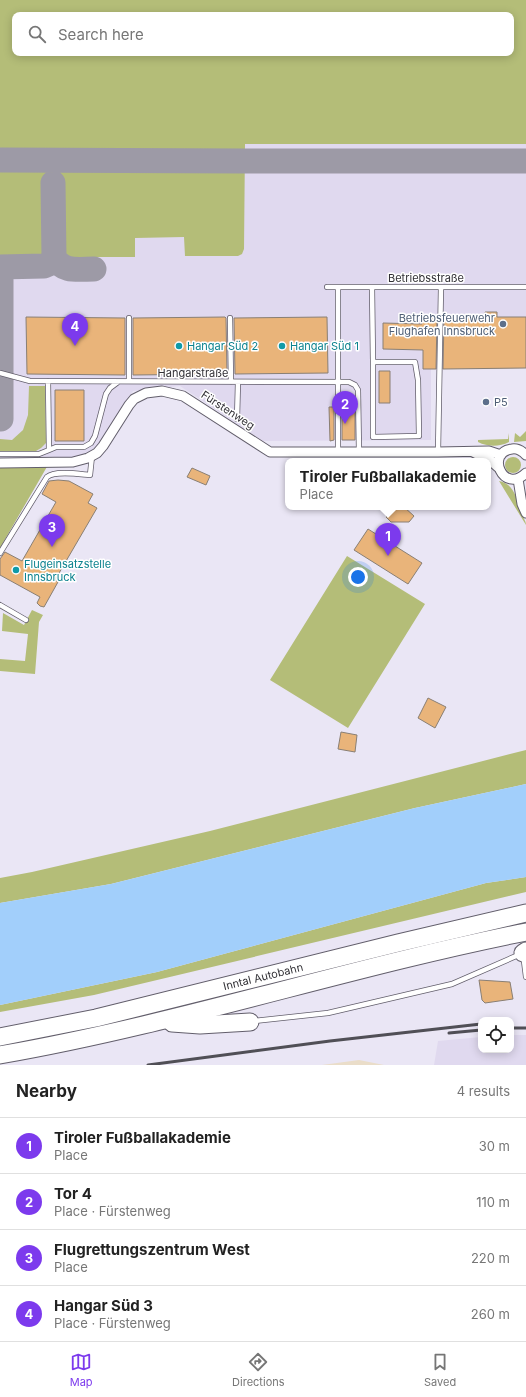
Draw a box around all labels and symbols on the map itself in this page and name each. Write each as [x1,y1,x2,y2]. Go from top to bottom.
street label: Betriebsstraße [388,271,464,285]
place label: Betriebsfeuerwehr Flughafen Innsbruck [389,311,495,338]
pin: 4 [62,313,88,346]
marker: Betriebsfeuerwehr Flughafen Innsbruck [498,319,508,329]
place label: Hangar Süd 2 [187,339,258,353]
place label: Hangar Süd 1 [290,339,359,353]
marker: Hangar Süd 2 [174,341,184,351]
marker: Hangar Süd 1 [277,341,287,351]
street label: Hangarstraße [158,366,228,380]
street label: Fürstenweg [199,388,257,432]
pin: 2 [332,391,358,424]
place label: P5 [494,395,508,409]
marker: P5 [481,397,491,407]
pin: 3 [39,514,65,547]
pin: 1 [375,523,401,556]
place label: Flugeinsatzstelle Innsbruck [24,557,111,584]
marker: Flugeinsatzstelle Innsbruck [11,565,21,575]
your location [348,567,368,587]
street label: Inntal Autobahn [222,960,304,993]

